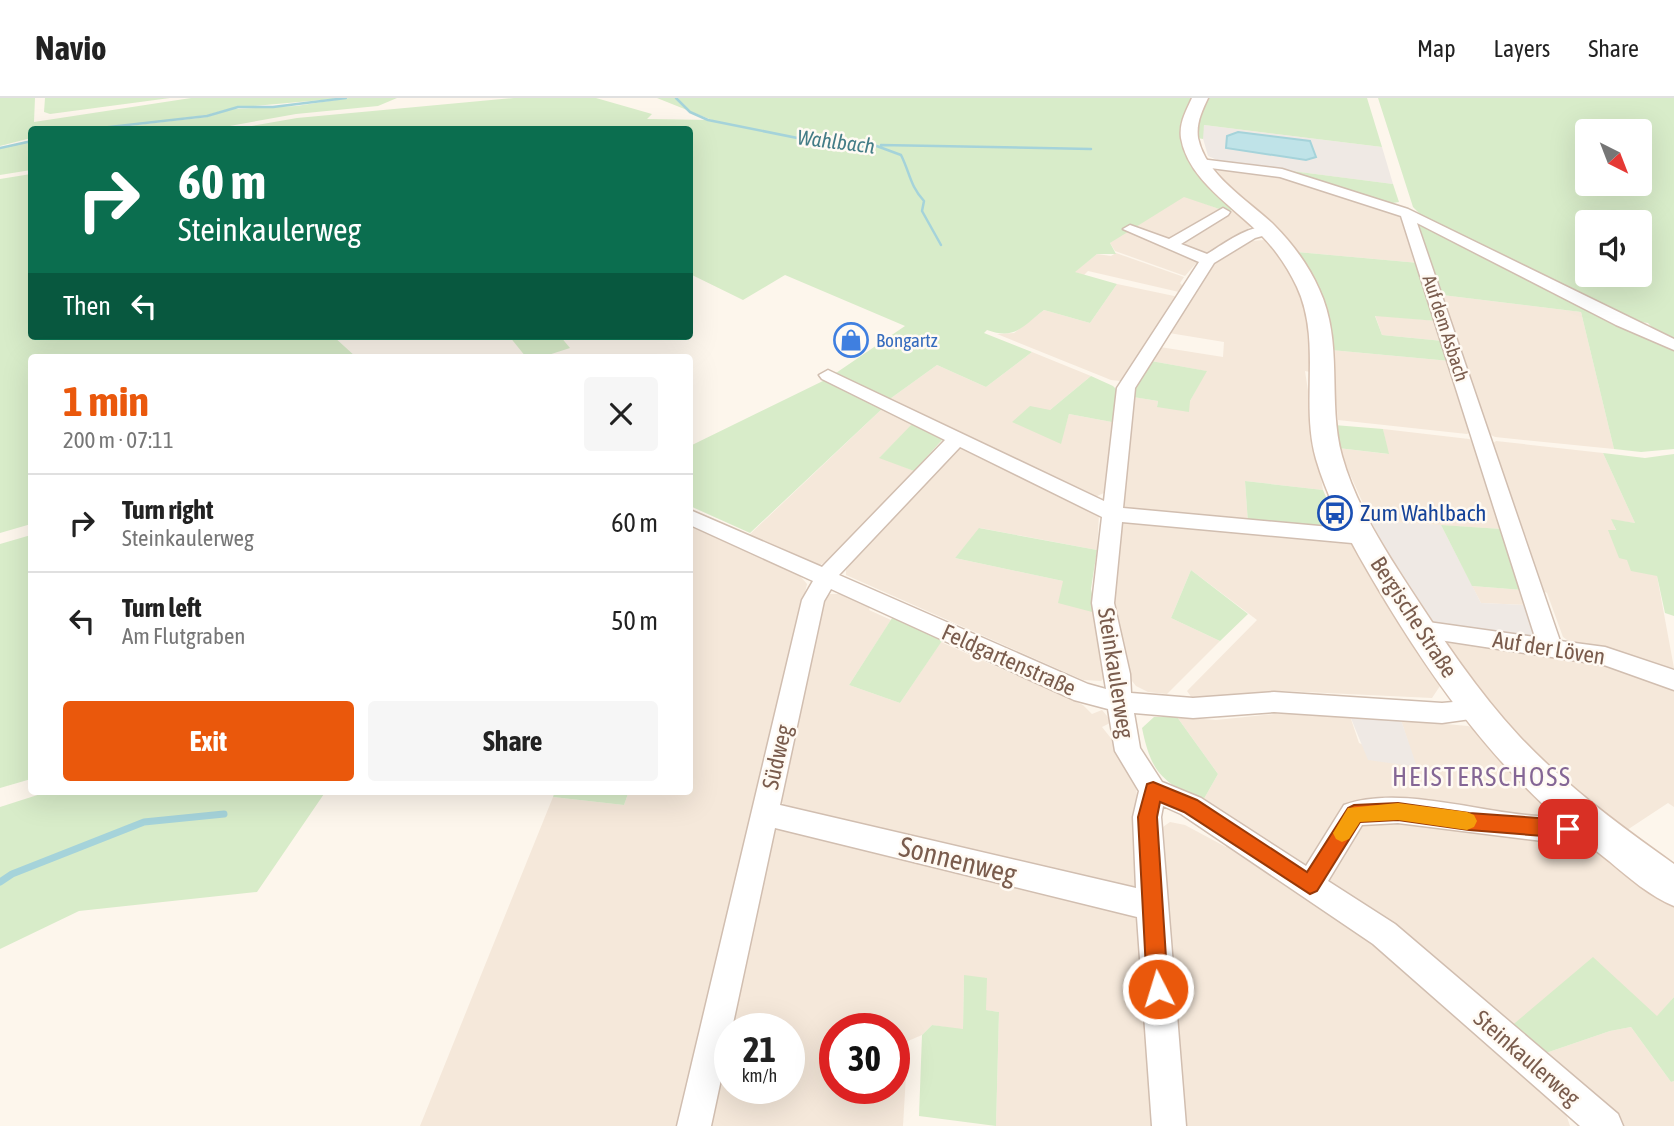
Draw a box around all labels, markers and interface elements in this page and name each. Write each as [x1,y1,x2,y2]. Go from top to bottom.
text: Navio [35,29,107,67]
text: Map [1417,35,1456,62]
text: Layers [1494,35,1550,62]
text: Share [1588,35,1639,62]
north arrow [1575,119,1652,196]
map controls [1575,119,1652,287]
water label: Wahlbach [796,124,876,158]
text: 60 m [178,153,266,209]
icon: right [63,154,154,245]
button: sound [1575,210,1652,287]
text: Steinkaulerweg [178,211,361,248]
street label: Auf dem Asbach [1418,272,1474,384]
icon: left [125,287,163,325]
text: Then [63,291,111,321]
shop icon: Bongartz [832,321,870,359]
place label: Bongartz [876,329,938,351]
text: 1 min [63,377,149,425]
button: close [584,377,658,451]
text: 200 m · 07:11 [63,427,174,453]
bus stop icon: Zum Wahlbach [1316,494,1354,532]
text: Turn right [122,495,213,525]
place label: Zum Wahlbach [1360,500,1486,526]
icon: right [63,504,101,542]
text: 60 m [611,508,658,538]
text: Steinkaulerweg [122,525,254,551]
street label: Bergische Straße [1365,552,1463,682]
text: Turn left [122,593,202,623]
icon: left [63,602,101,640]
text: 50 m [611,606,658,636]
street label: Steinkaulerweg [1093,606,1139,740]
street label: Feldgartenstraße [938,619,1080,701]
text: Am Flutgraben [122,623,246,649]
street label: Auf der Löven [1491,626,1607,670]
button: Exit [63,701,354,781]
button: Share [368,701,658,781]
street label: Südweg [757,722,797,792]
district label: HEISTERSCHOSS [1392,762,1572,792]
pin [1538,799,1598,859]
icon: arrive [1549,810,1587,848]
street label: Sonnenweg [896,830,1020,890]
position arrow [1121,952,1195,1026]
street label: Steinkaulerweg [1469,1005,1585,1111]
speed limit sign: 30 [819,1013,910,1104]
text: 21 [743,1029,776,1069]
text: km/h [742,1065,777,1086]

